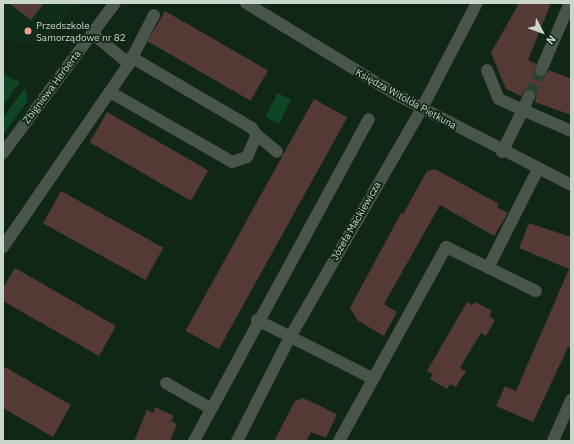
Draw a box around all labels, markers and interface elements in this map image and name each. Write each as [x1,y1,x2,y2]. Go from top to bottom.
north arrow [522,12,562,52]
place label: Przedszkole Samorządowe nr 82 [36,19,126,42]
marker: Przedszkole Samorządowe nr 82 [23,26,33,36]
text: N [543,32,559,47]
street label: Zbigniewa Herberta [21,48,83,126]
street label: Księdza Witolda Pietkuna [353,66,459,132]
street label: Józefa Mackiewicza [329,180,383,262]

